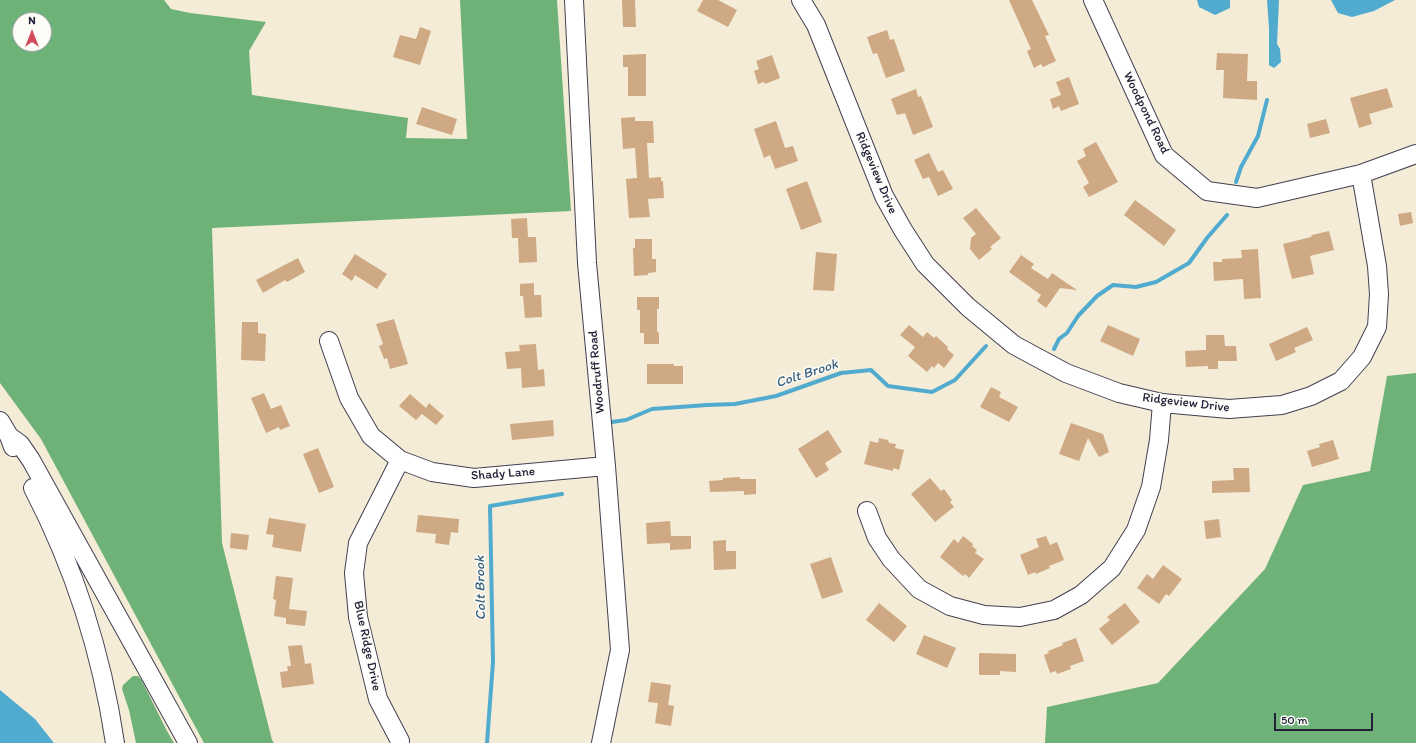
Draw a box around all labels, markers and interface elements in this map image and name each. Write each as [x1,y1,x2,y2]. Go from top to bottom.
north arrow [12,12,52,52]
text: N [28,14,36,27]
street label: Woodpond Road [1119,69,1173,157]
street label: Ridgeview Drive [852,130,900,216]
street label: Woodruff Road [586,330,608,414]
water label: Colt Brook [774,356,840,392]
street label: Ridgeview Drive [1142,390,1230,416]
street label: Shady Lane [471,464,535,484]
water label: Colt Brook [472,556,490,620]
street label: Blue Ridge Drive [350,600,384,692]
scale bar [1276,705,1375,731]
text: 50 m [1281,713,1307,727]

